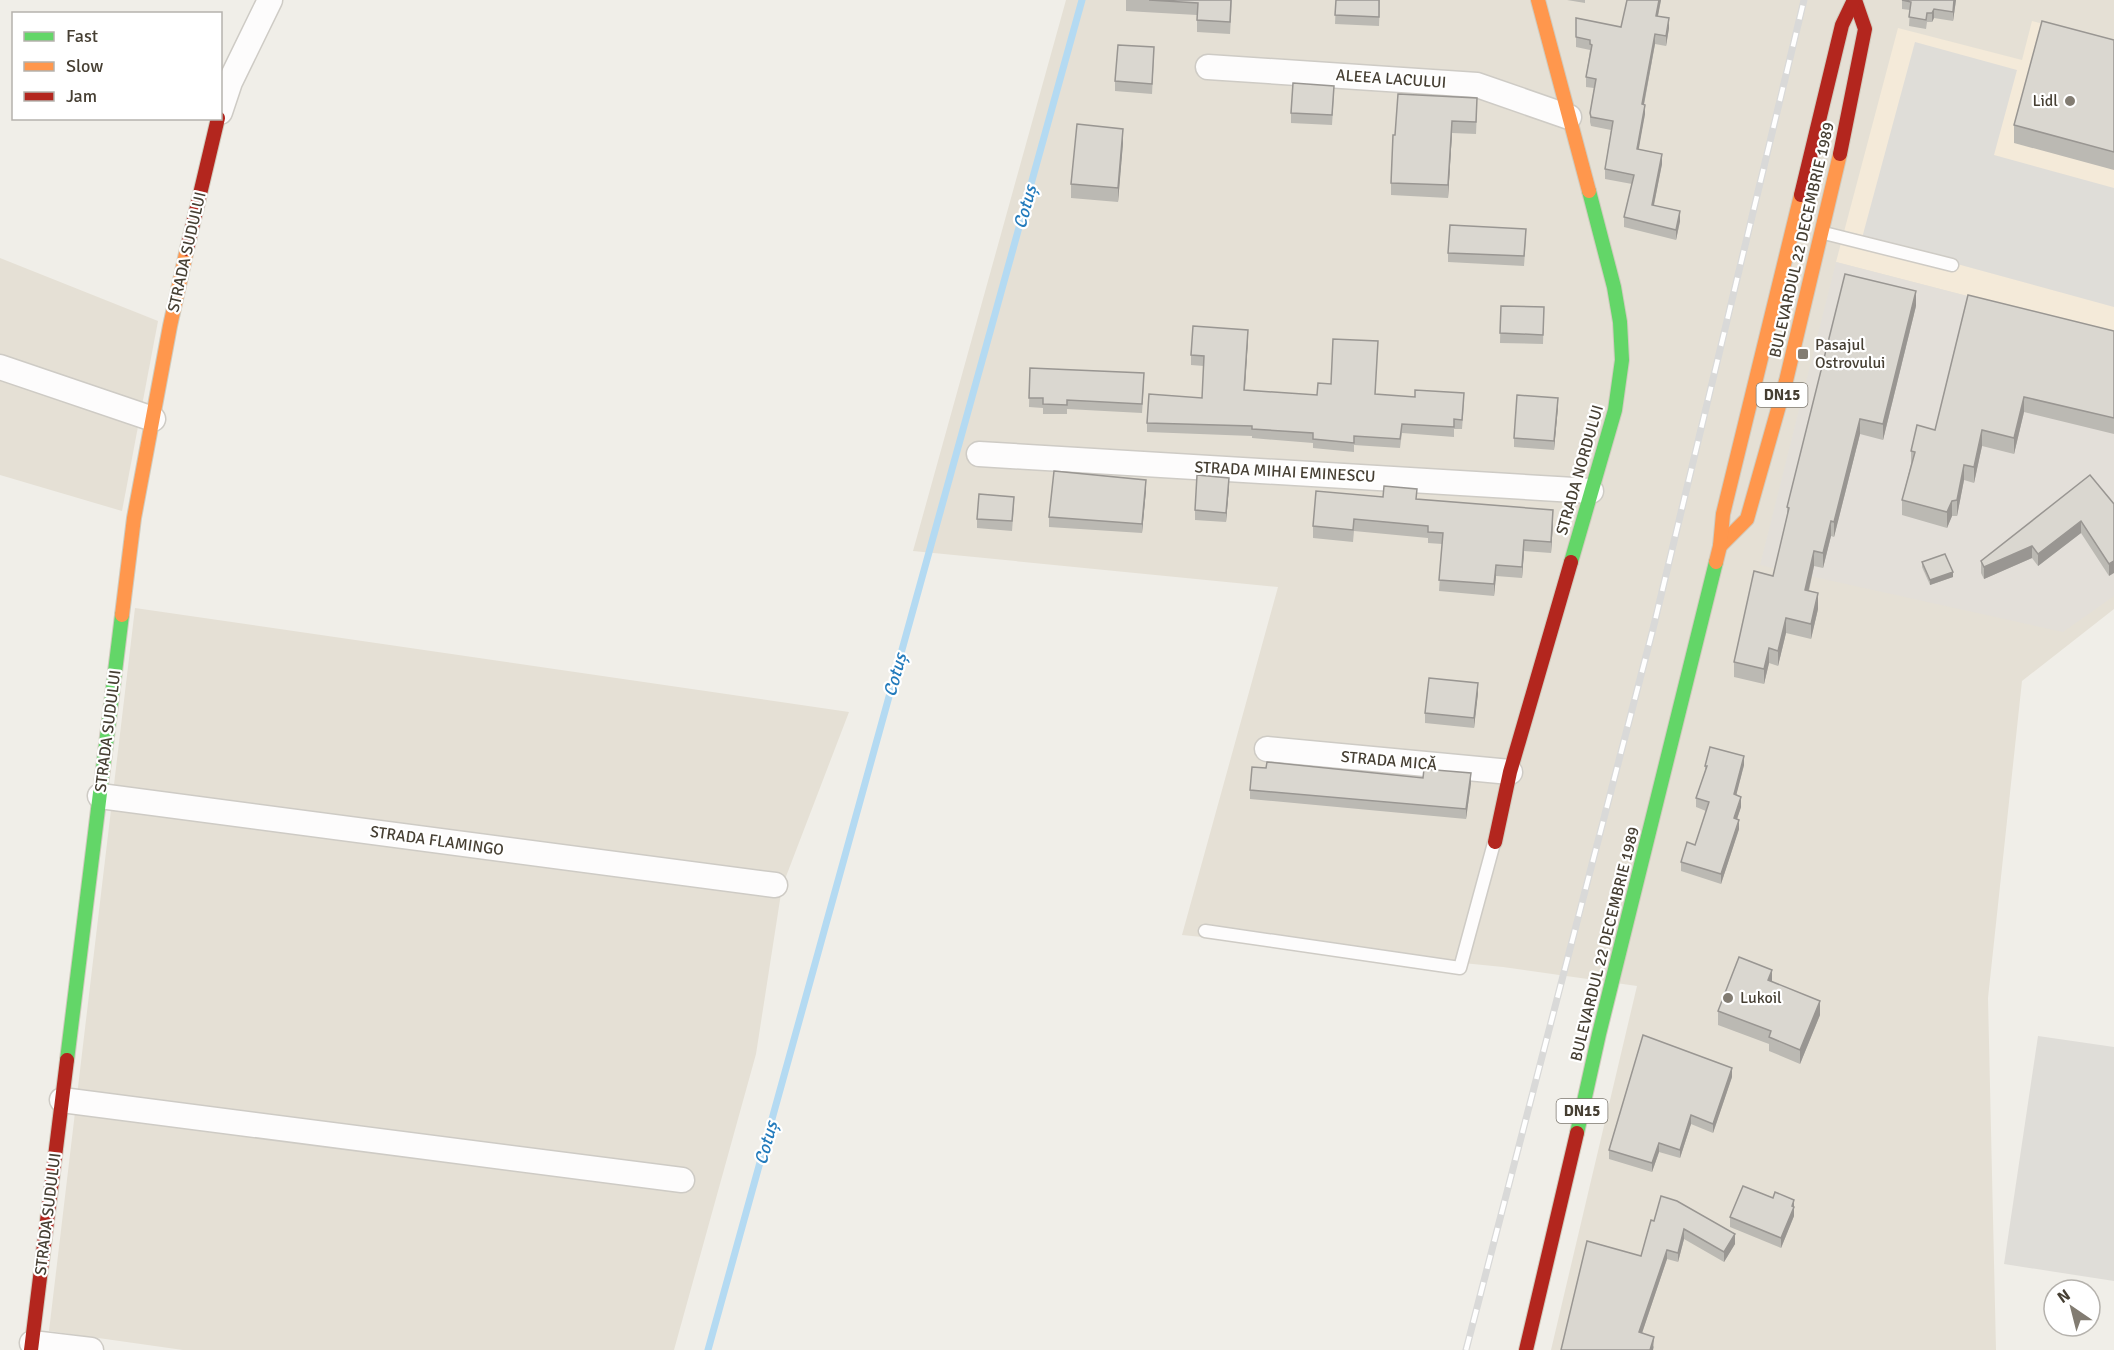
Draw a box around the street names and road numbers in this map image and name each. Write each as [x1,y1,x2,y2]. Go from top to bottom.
street label: ALEEA LACULUI [1335,65,1447,93]
street label: BULEVARDUL 22 DECEMBRIE 1989 [1765,120,1839,360]
street label: STRADA SUDULUI [163,190,211,314]
road number: DN15 [1756,383,1808,407]
street label: STRADA NORDULUI [1552,403,1608,537]
street label: STRADA MIHAI EMINESCU [1194,457,1376,487]
street label: STRADA SUDULUI [91,669,125,793]
street label: STRADA MICĂ [1340,747,1438,775]
street label: STRADA FLAMINGO [369,822,505,860]
street label: BULEVARDUL 22 DECEMBRIE 1989 [1566,825,1644,1063]
road number: DN15 [1556,1099,1608,1123]
street label: STRADA SUDULUI [31,1152,65,1276]

